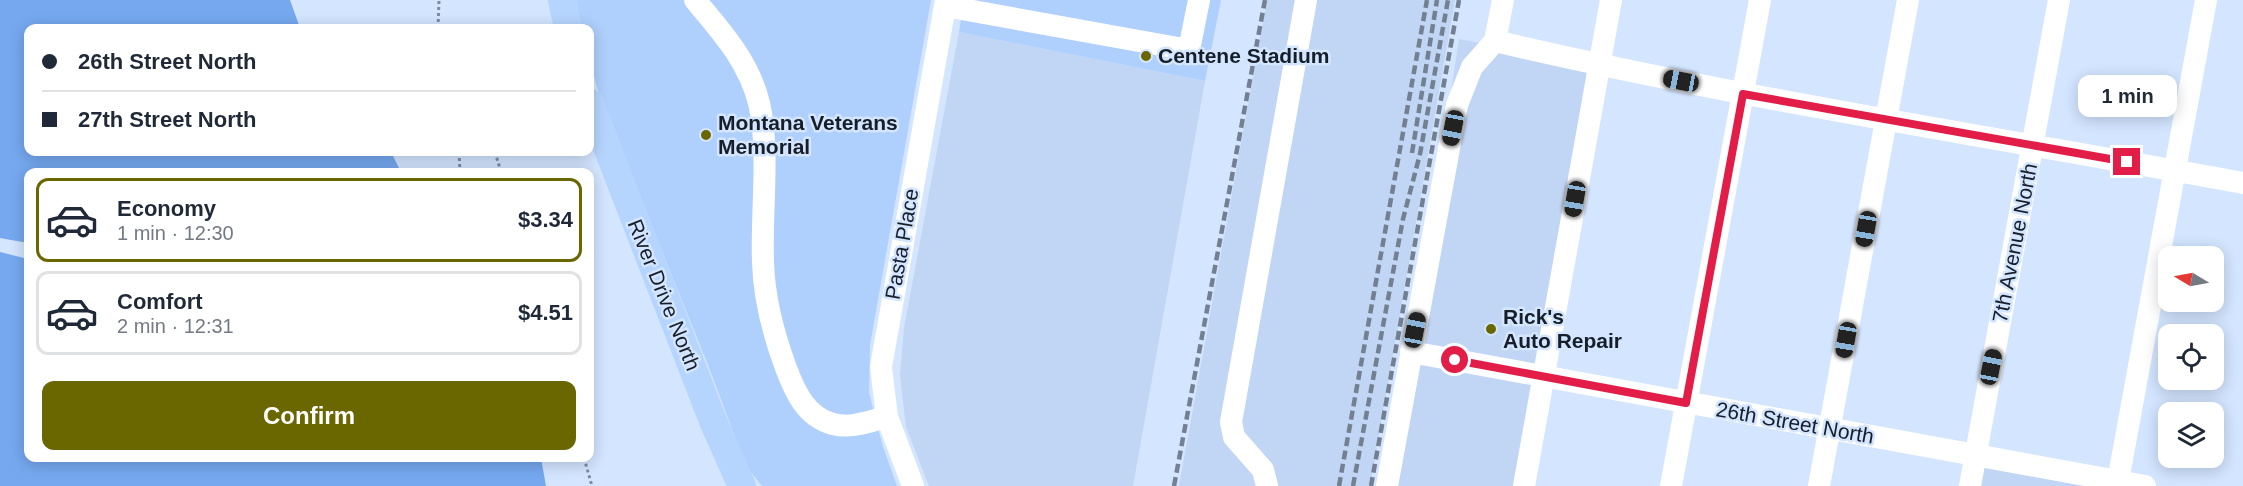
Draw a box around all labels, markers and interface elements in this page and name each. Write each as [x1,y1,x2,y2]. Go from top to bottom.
place label: Centene Stadium [1158,44,1330,67]
text: 26th Street North [78,49,256,74]
marker: Centene Stadium [1139,49,1153,63]
car [1662,69,1700,93]
callout: 1 min [2078,75,2176,117]
text: 1 min [2101,85,2154,107]
text: 27th Street North [78,107,256,132]
car [1441,109,1465,147]
place label: Montana Veterans Memorial [718,111,898,158]
marker: Montana Veterans Memorial [699,128,713,142]
route end [2113,148,2140,175]
street label: 7th Avenue North [1988,161,2041,325]
car [1563,180,1587,218]
street label: Pasta Place [880,187,923,301]
icon: car [45,193,99,247]
text: Economy [117,196,216,221]
text: $3.34 [518,207,573,232]
car [1854,210,1878,248]
street label: River Drive North [624,216,705,374]
text: 1 min · 12:30 [117,222,234,244]
north arrow [2158,246,2224,312]
map controls [2158,246,2224,468]
icon: car [45,286,99,340]
text: Comfort [117,289,203,314]
text: $4.51 [518,300,573,325]
place label: Rick's Auto Repair [1503,305,1622,352]
car [1403,311,1427,349]
text: 2 min · 12:31 [117,315,234,337]
car [1834,321,1858,359]
marker: Rick's Auto Repair [1484,322,1498,336]
button: locate [2158,324,2224,390]
route start [1441,346,1468,373]
car [1979,348,2003,386]
button: Confirm [42,381,576,450]
street label: 26th Street North [1714,397,1876,448]
button: layers [2158,402,2224,468]

